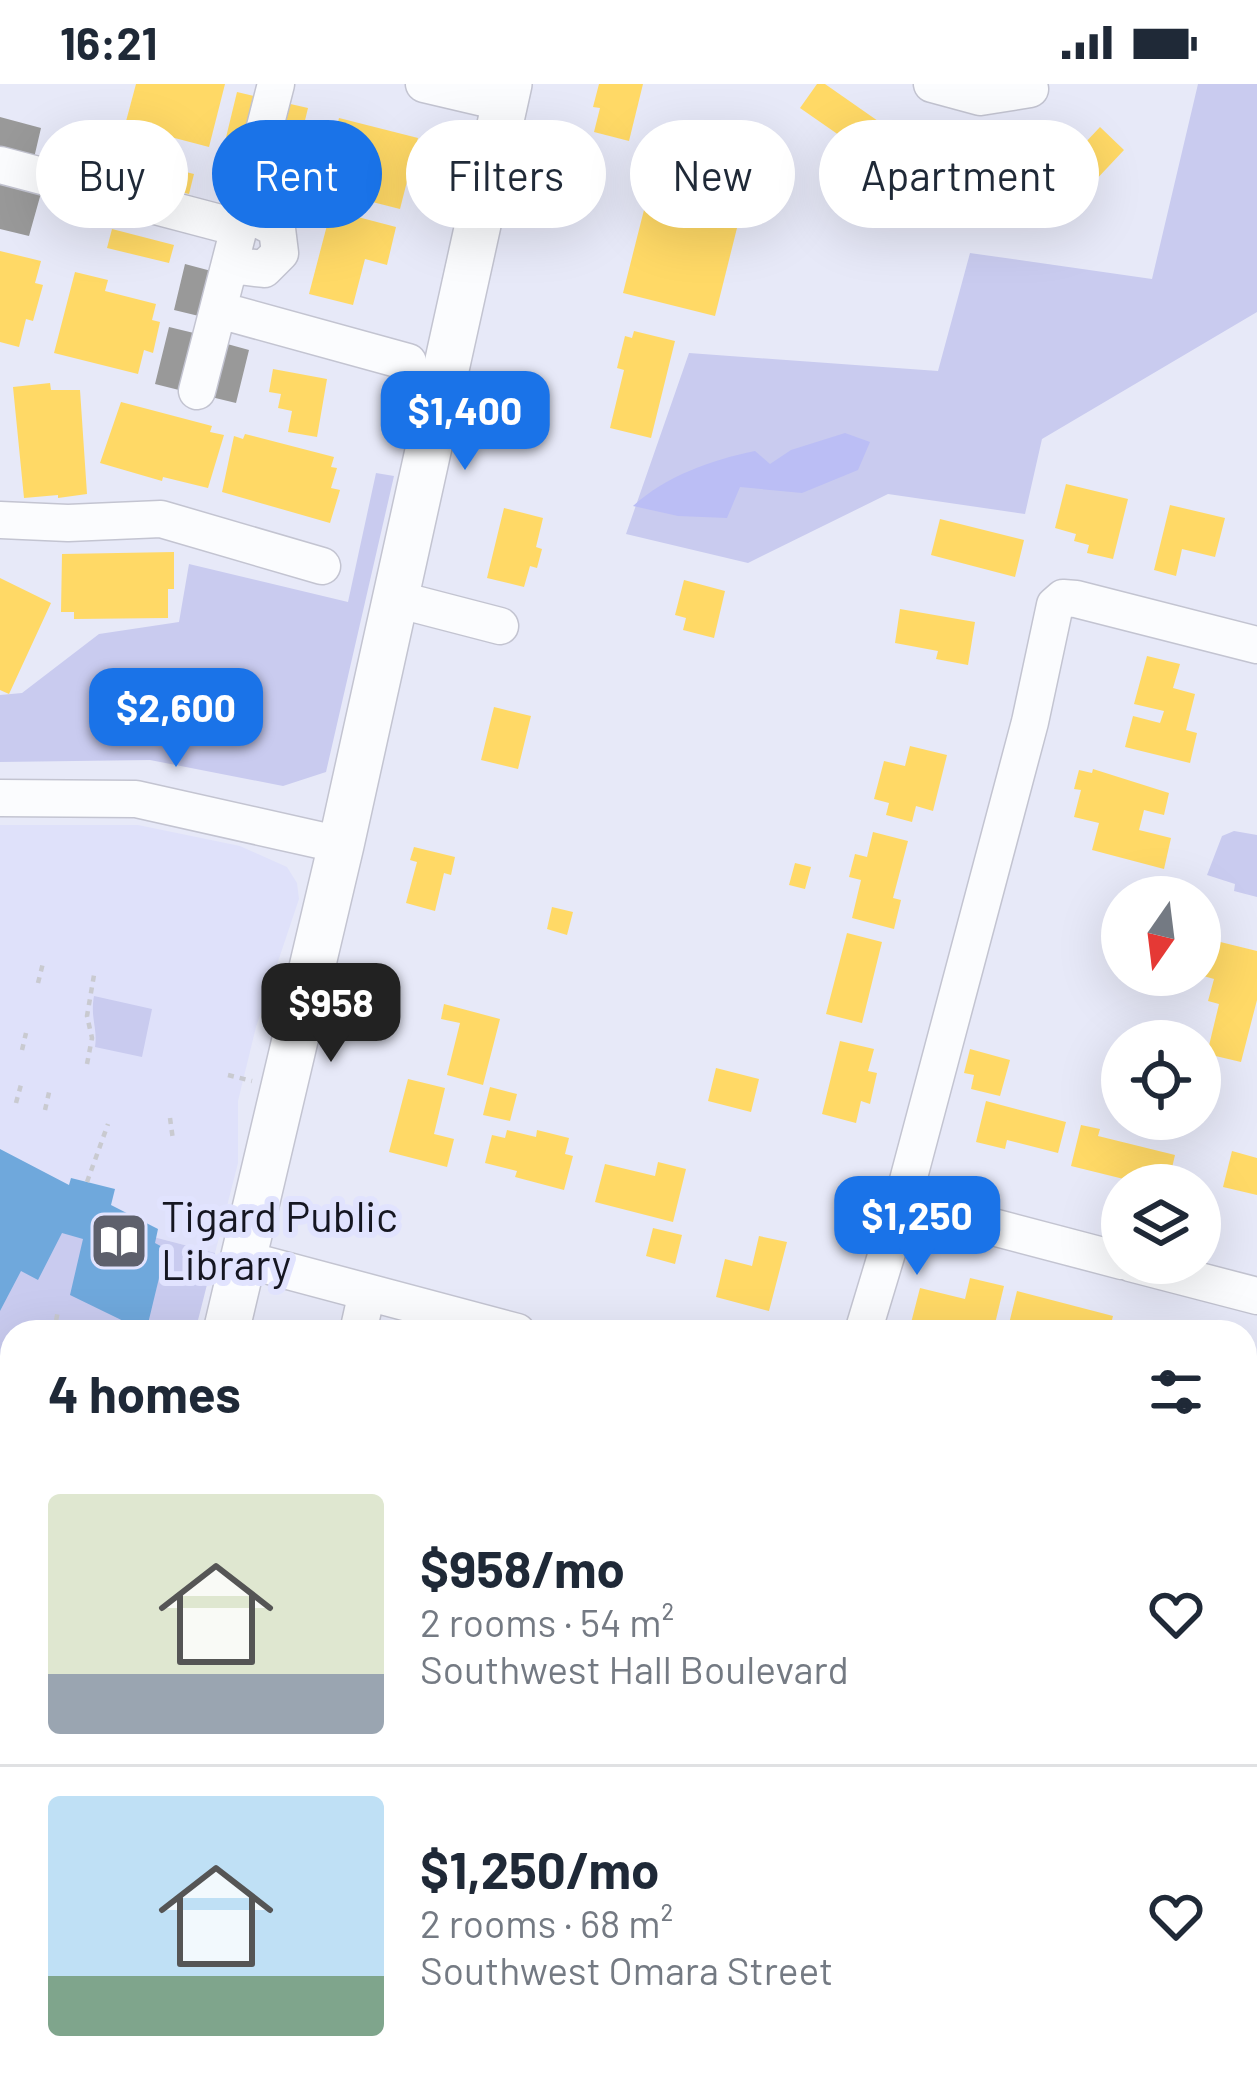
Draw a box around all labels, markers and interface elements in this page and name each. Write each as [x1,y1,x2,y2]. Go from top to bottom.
text: 16:21 [60,15,157,69]
chip: Buy [36,120,188,228]
chip: Rent [212,120,382,228]
chip: Filters [406,120,606,228]
chip: New [630,120,795,228]
chip: Apartment [819,120,1099,228]
pin: $1,400 [367,371,563,473]
text: $1,400 [408,386,522,433]
pin: $2,600 [78,668,274,770]
text: $2,600 [116,683,236,730]
north arrow [1101,876,1221,996]
map controls [1101,876,1221,1284]
pin: $958 [260,963,402,1065]
text: $958 [288,978,374,1025]
button: locate [1101,1020,1221,1140]
button: layers [1101,1164,1221,1284]
pin: $1,250 [819,1176,1015,1278]
place label: Tigard Public Library [161,1190,398,1289]
text: $1,250 [861,1191,973,1238]
library icon: Tigard Public Library [88,1210,150,1272]
icon: filters [1143,1359,1209,1425]
text: 4 homes [48,1362,241,1423]
text: $958/mo [420,1537,625,1598]
icon: home [144,1542,288,1686]
icon: heart [1143,1581,1209,1647]
text: 2 rooms · 54 m² [420,1598,674,1645]
text: Southwest Hall Boulevard [420,1645,849,1692]
text: $1,250/mo [420,1838,659,1899]
icon: home [144,1844,288,1988]
icon: heart [1143,1883,1209,1949]
text: 2 rooms · 68 m² [420,1899,673,1946]
text: Southwest Omara Street [420,1946,833,1993]

